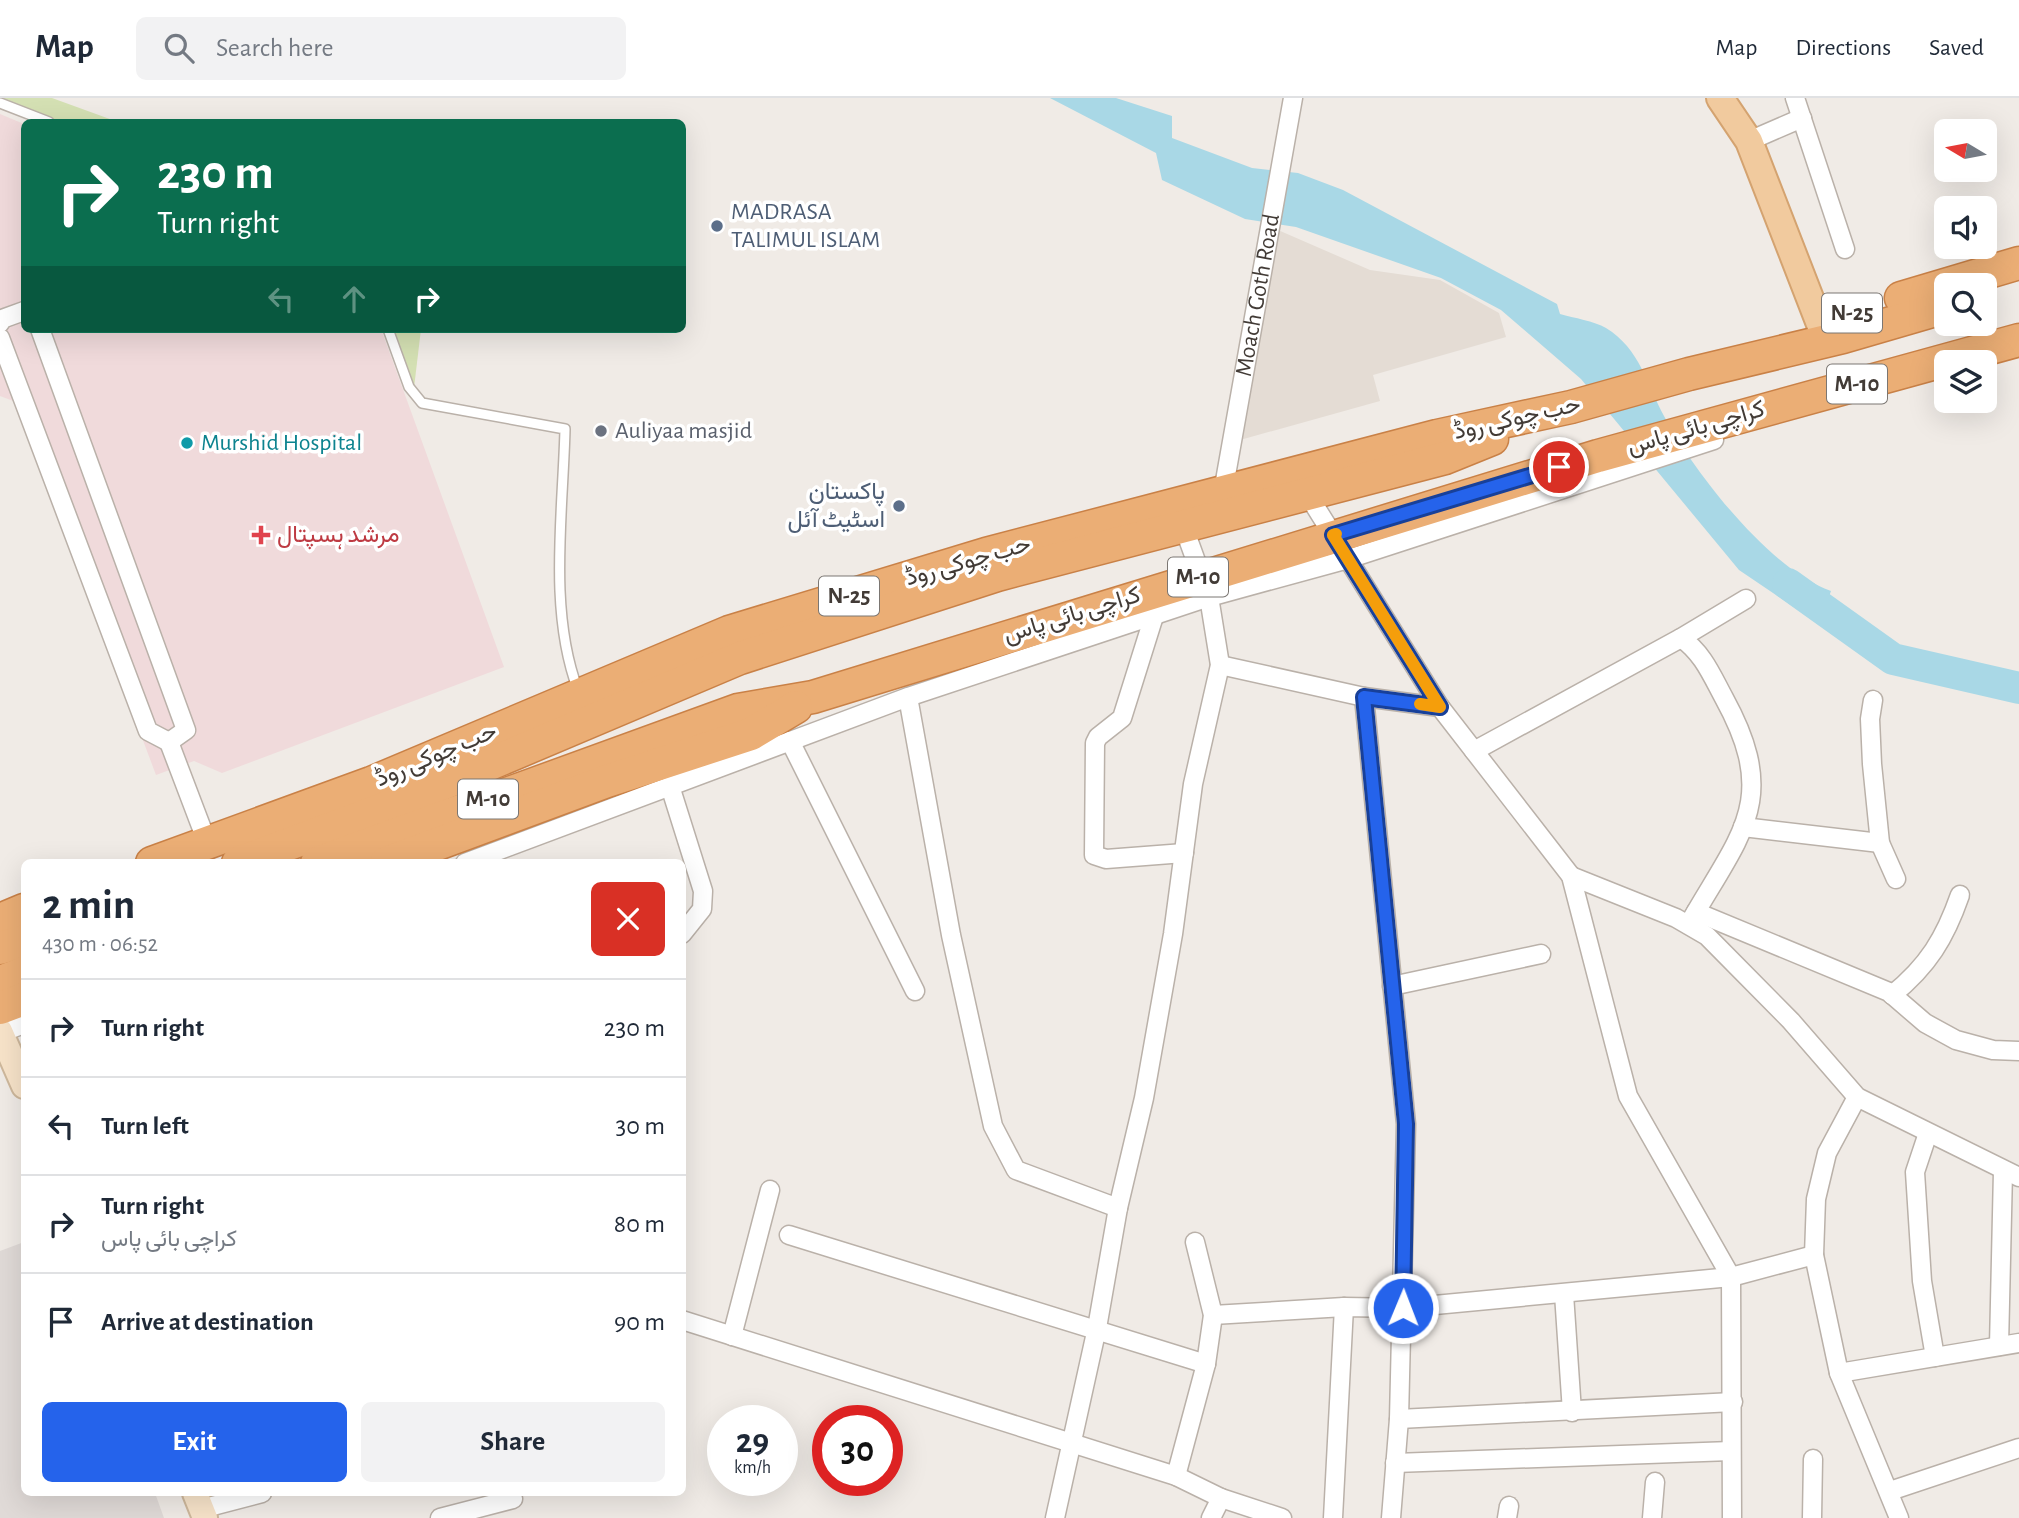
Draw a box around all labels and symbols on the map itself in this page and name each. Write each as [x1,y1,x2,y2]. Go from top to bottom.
north arrow [1934,119,1997,182]
place label: MADRASA TALIMUL ISLAM [731,200,880,252]
street label: Moach Goth Road [1232,212,1284,378]
marker: MADRASA TALIMUL ISLAM [709,218,725,234]
road number: N-25 [1822,294,1882,332]
road number: M-10 [1827,364,1887,404]
street label: حب چوکی روڈ [1451,391,1583,447]
street label: کراچی بائی پاس [1625,397,1768,462]
place label: Auliyaa masjid [615,419,752,443]
marker: Auliyaa masjid [593,423,609,439]
place label: Murshid Hospital [201,431,362,455]
marker: Murshid Hospital [179,435,195,451]
pin [1529,437,1589,497]
place label: پاکستان اسٹیٹ آئل [787,480,885,533]
marker: پاکستان اسٹیٹ آئل [891,498,907,514]
place label: مرشد ہسپتال [277,523,399,550]
marker: مرشد ہسپتال [251,525,271,545]
street label: حب چوکی روڈ [902,531,1034,593]
road number: M-10 [1168,558,1228,597]
road number: N-25 [819,576,879,616]
street label: کراچی بائی پاس [1001,583,1144,650]
street label: حب چوکی روڈ [371,718,501,794]
road number: M-10 [458,779,518,818]
position arrow [1366,1271,1440,1345]
speed limit sign: 30 [812,1405,903,1496]

